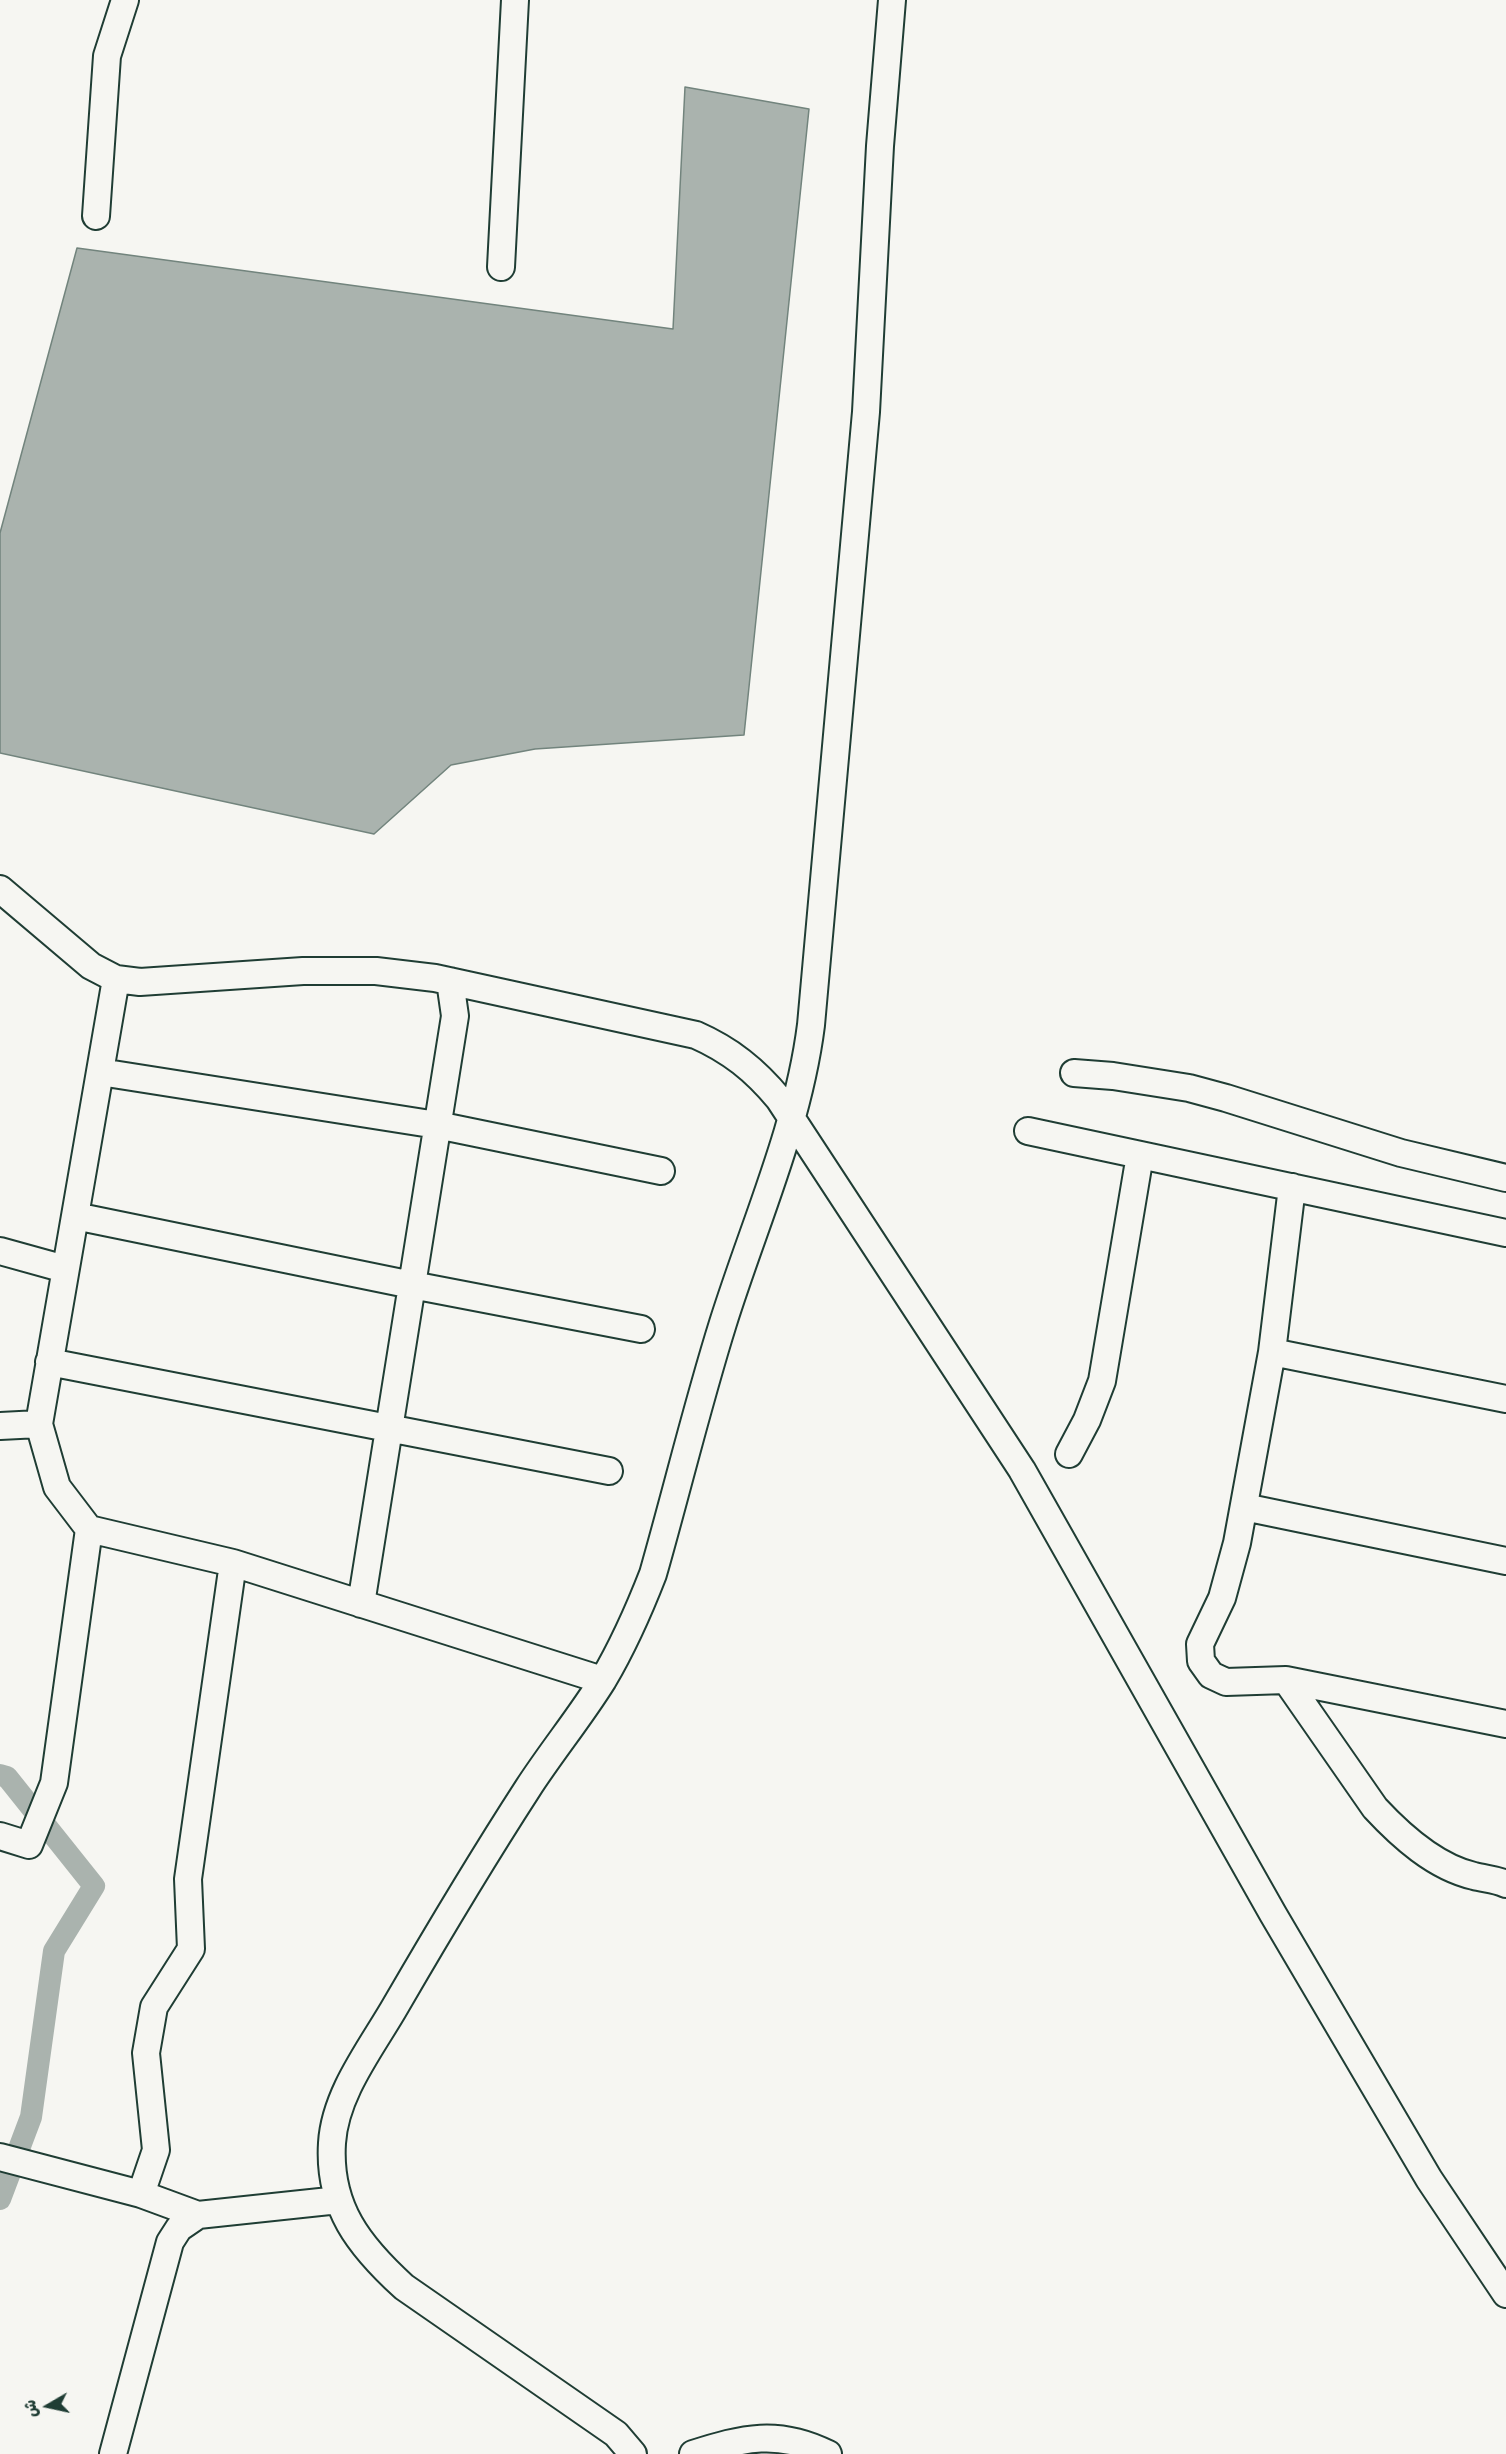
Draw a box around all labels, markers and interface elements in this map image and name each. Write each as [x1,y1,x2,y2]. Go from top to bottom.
north arrow [18,2376,78,2436]
text: ش [18,2398,42,2419]

